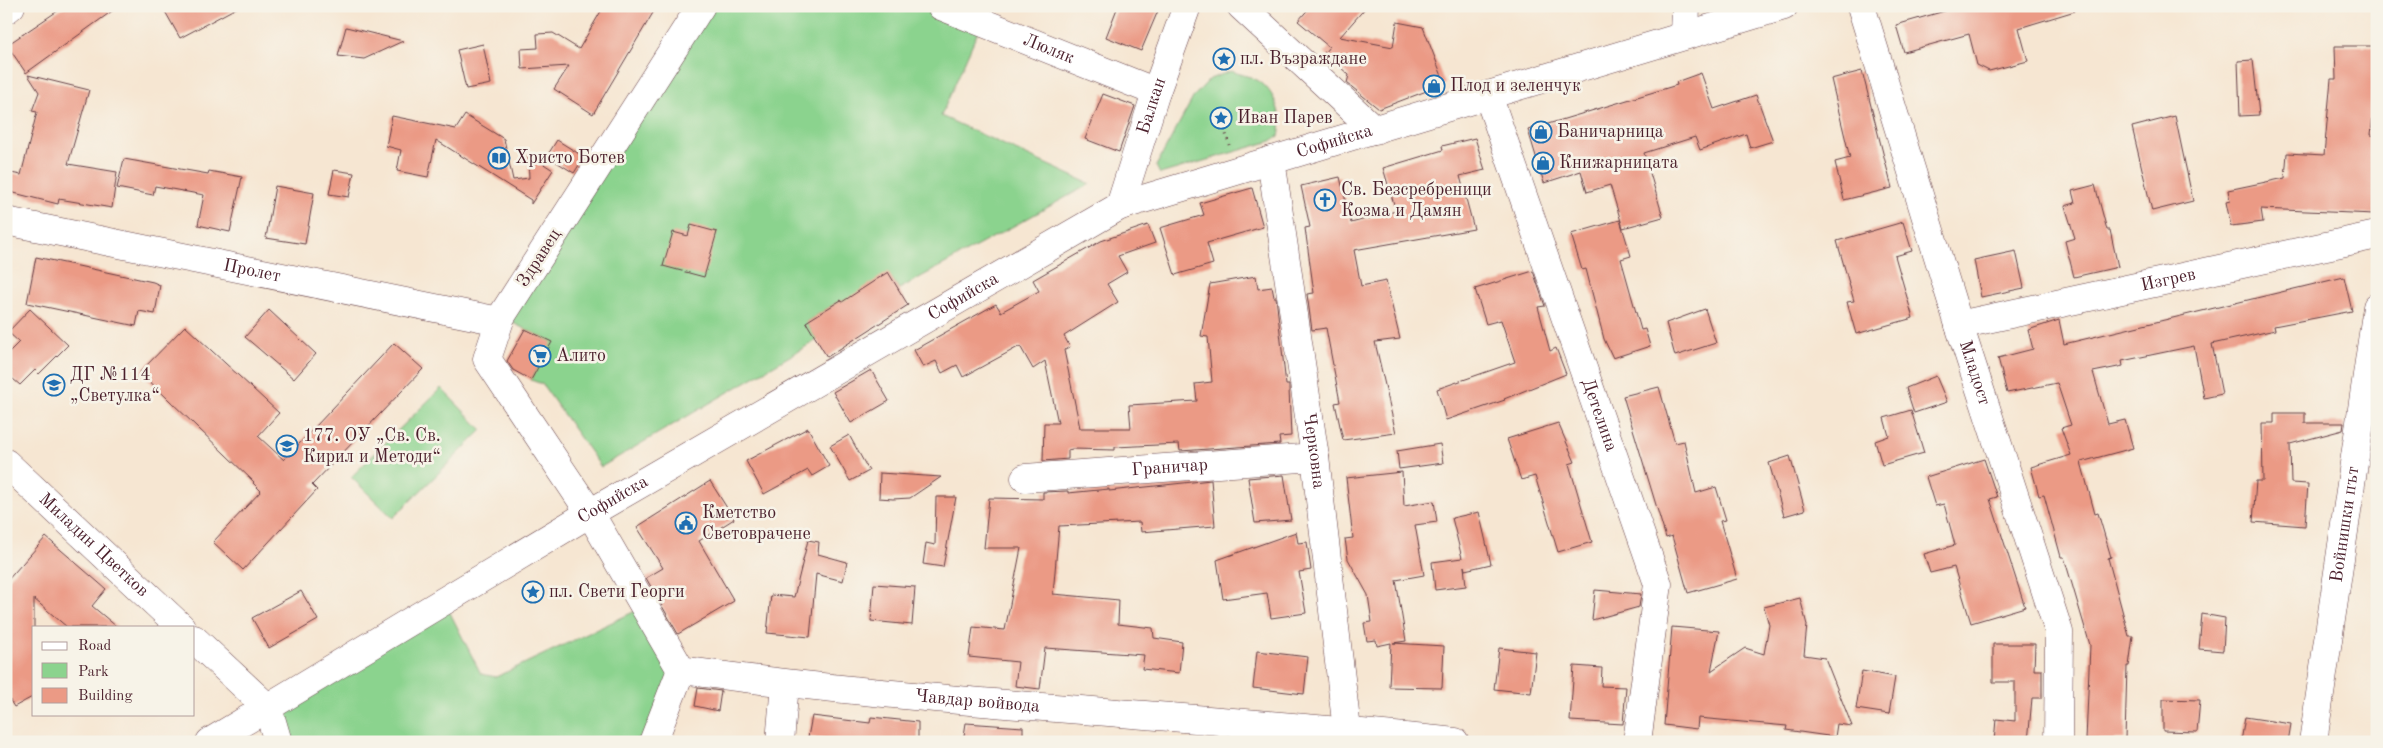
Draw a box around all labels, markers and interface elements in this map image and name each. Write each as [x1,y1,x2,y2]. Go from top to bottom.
street label: Люляк [1021,31,1077,67]
place icon: пл. Възраждане [1212,47,1236,71]
place label: пл. Възраждане [1240,50,1367,68]
shop icon: Плод и зеленчук [1422,74,1446,98]
street label: Балкан [1134,75,1170,137]
place label: Плод и зеленчук [1450,77,1581,95]
place icon: Иван Парев [1209,106,1233,130]
place label: Иван Парев [1237,109,1333,127]
shop icon: Баничарница [1529,120,1553,144]
street label: Софийска [1294,122,1374,161]
place label: Баничарница [1557,123,1664,141]
library icon: Христо Ботев [487,146,511,170]
place label: Христо Ботев [515,149,625,167]
shop icon: Книжарницата [1531,151,1555,175]
place label: Книжарницата [1559,154,1679,172]
place label: Св. Безсребреници Козма и Дамян [1341,181,1492,220]
church icon: Св. Безсребреници Козма и Дамян [1313,188,1337,212]
street label: Здравец [514,226,564,290]
street label: Пролет [222,256,282,286]
street label: Изгрев [2139,265,2197,295]
street label: Софийска [925,269,1002,324]
street label: Младост [1956,338,1994,408]
supermarket icon: Алито [528,344,552,368]
place label: Алито [556,347,606,365]
place label: ДГ №114 „Светулка“ [70,366,160,405]
school or university icon: ДГ №114 „Светулка“ [42,373,66,397]
street label: Детелина [1578,376,1620,454]
street label: Черковна [1300,412,1328,490]
place label: 177. ОУ „Св. Св. Кирил и Методи“ [303,427,441,466]
school or university icon: 177. ОУ „Св. Св. Кирил и Методи“ [275,434,299,458]
street label: Граничар [1131,456,1209,479]
street label: Войнишки път [2328,465,2362,584]
street label: Софийска [574,472,651,527]
street label: Миладин Цветков [35,490,152,600]
place label: Кметство Световрачене [702,504,811,543]
public building icon: Кметство Световрачене [674,511,698,535]
place icon: пл. Свети Георги [521,580,545,604]
place label: пл. Свети Георги [549,583,685,601]
legend [32,626,195,716]
text: Road [78,639,112,654]
text: Park [78,665,109,680]
street label: Чавдар войвода [914,687,1041,716]
text: Building [78,689,133,704]

